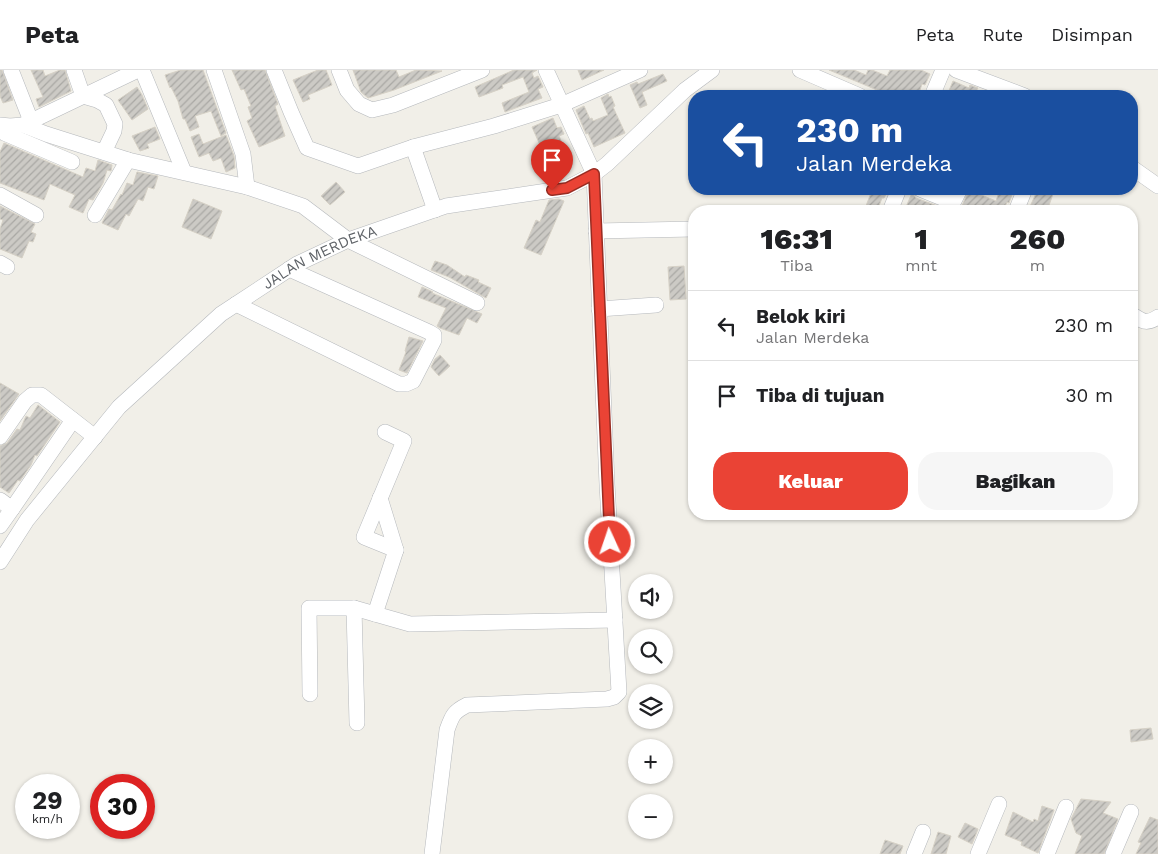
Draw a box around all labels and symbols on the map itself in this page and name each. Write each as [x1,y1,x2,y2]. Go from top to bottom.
pin [531,139,573,190]
street label: JALAN MERDEKA [259,222,379,293]
position arrow [583,515,635,567]
speed limit sign: 30 [90,774,155,839]

